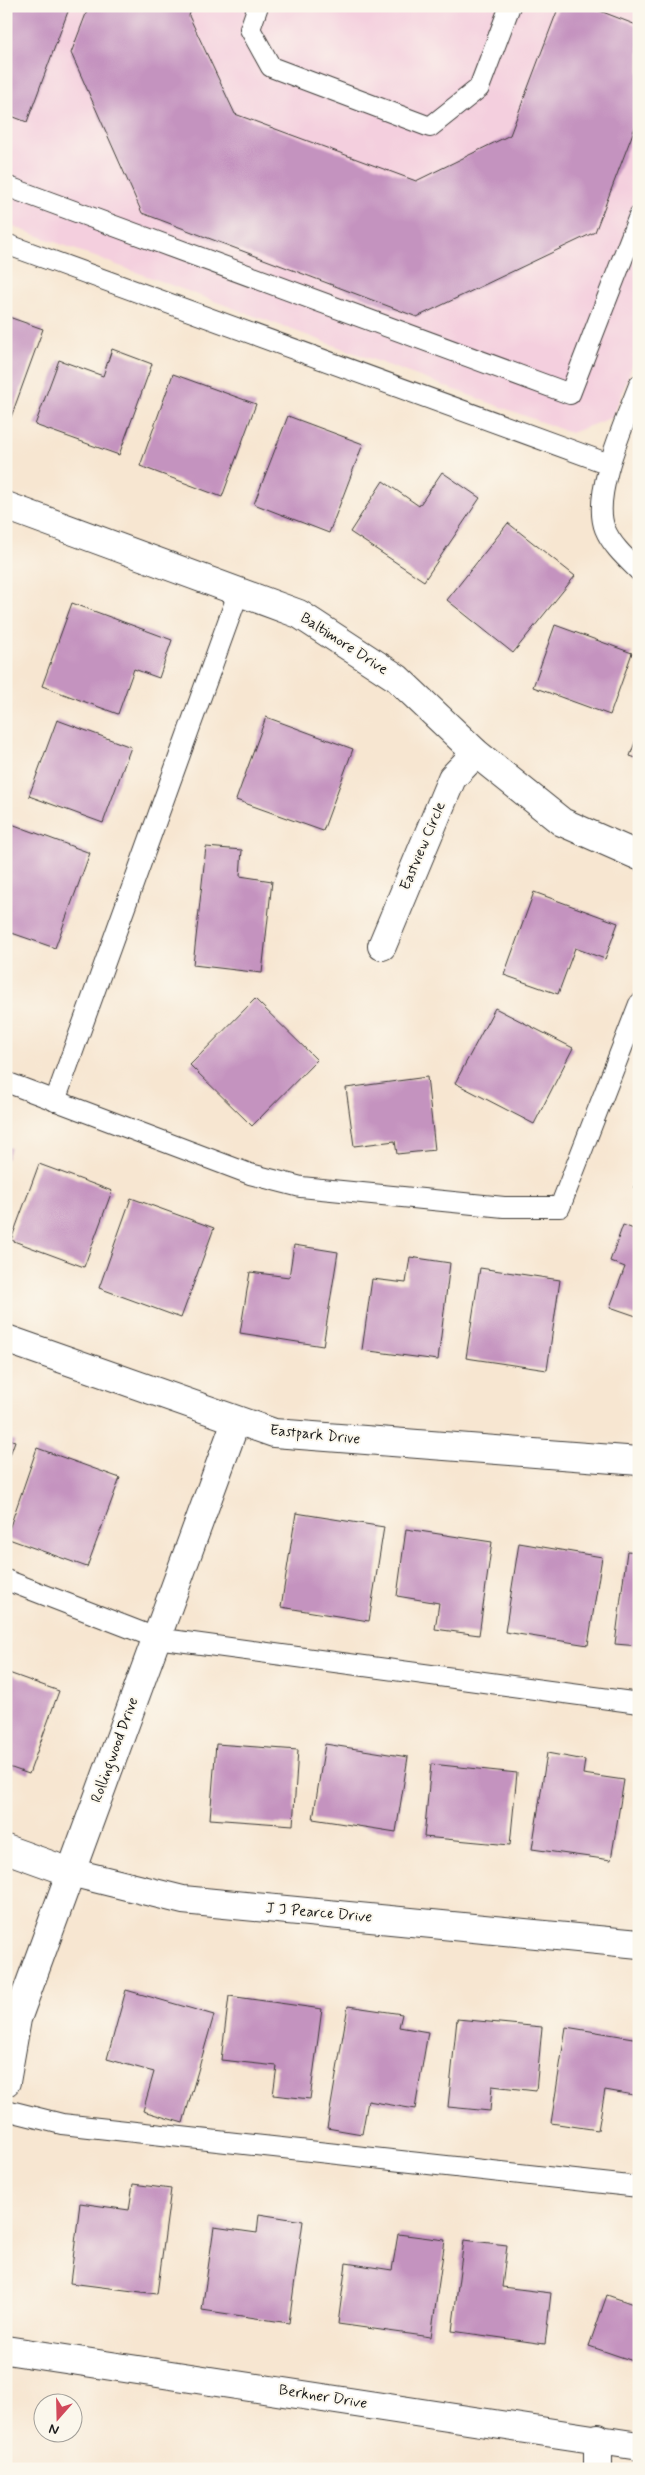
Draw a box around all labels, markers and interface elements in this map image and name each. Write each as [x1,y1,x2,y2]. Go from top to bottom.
street label: Baltimore Drive [296,608,392,680]
street label: Eastview Circle [395,799,451,893]
street label: Eastpark Drive [269,1420,361,1450]
street label: Rollingwood Drive [87,1694,144,1806]
street label: J J Pearce Drive [265,1898,373,1928]
street label: Berkner Drive [277,2380,369,2414]
north arrow [32,2392,82,2442]
text: N [46,2419,61,2439]

